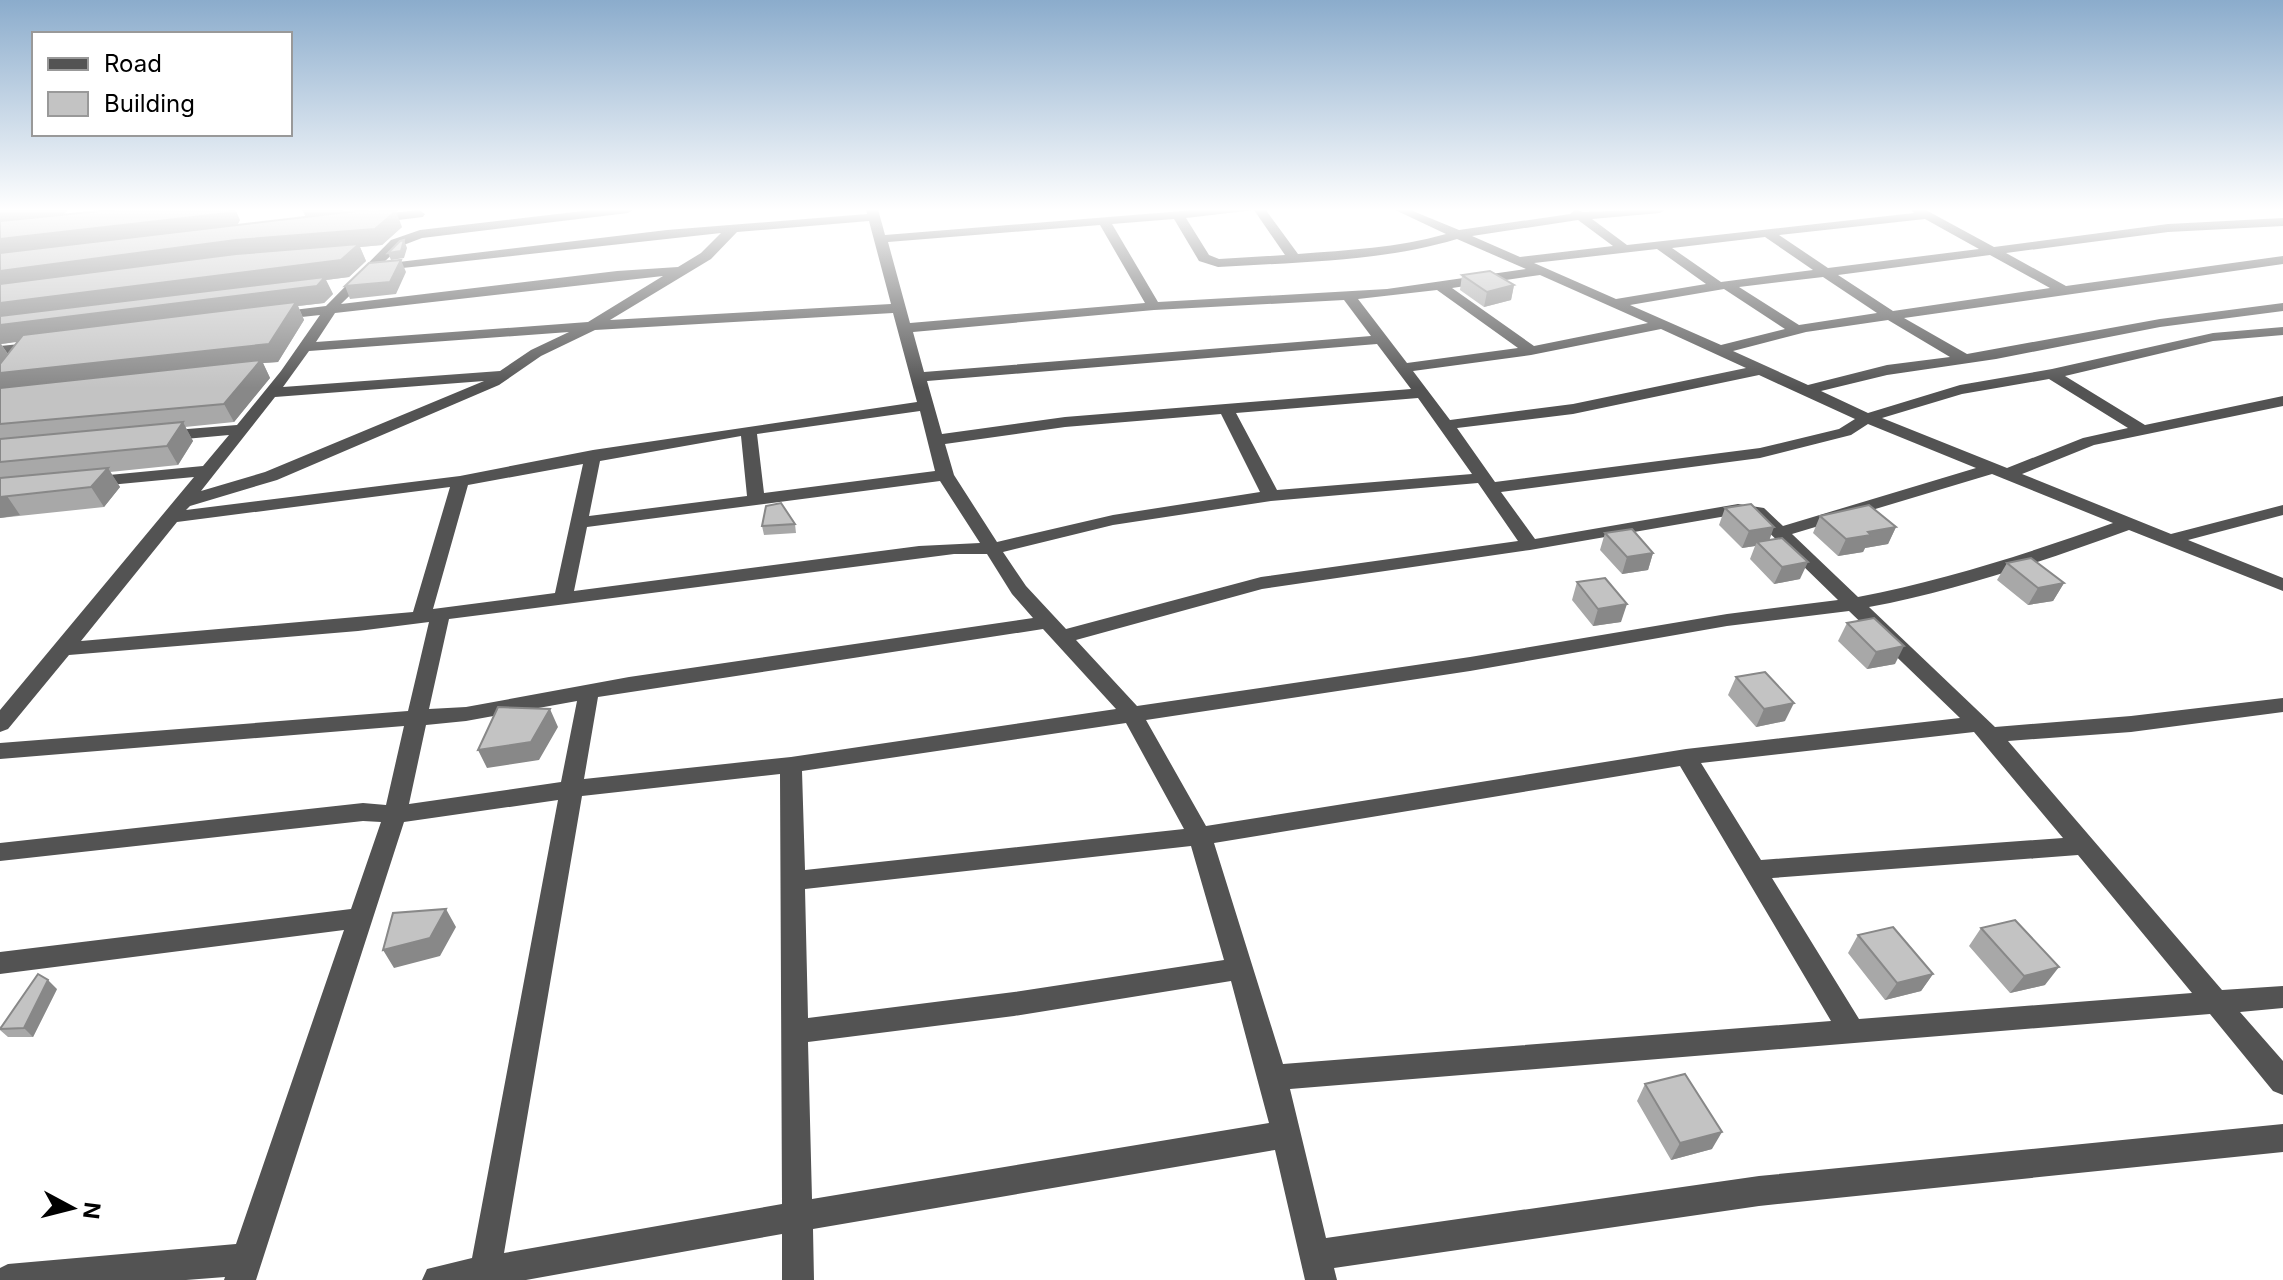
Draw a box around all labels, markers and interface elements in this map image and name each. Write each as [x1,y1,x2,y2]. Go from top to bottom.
legend [32,32,292,136]
text: Road [104,49,162,78]
text: Building [104,89,195,118]
north arrow [32,1168,112,1248]
text: N [78,1201,106,1220]

